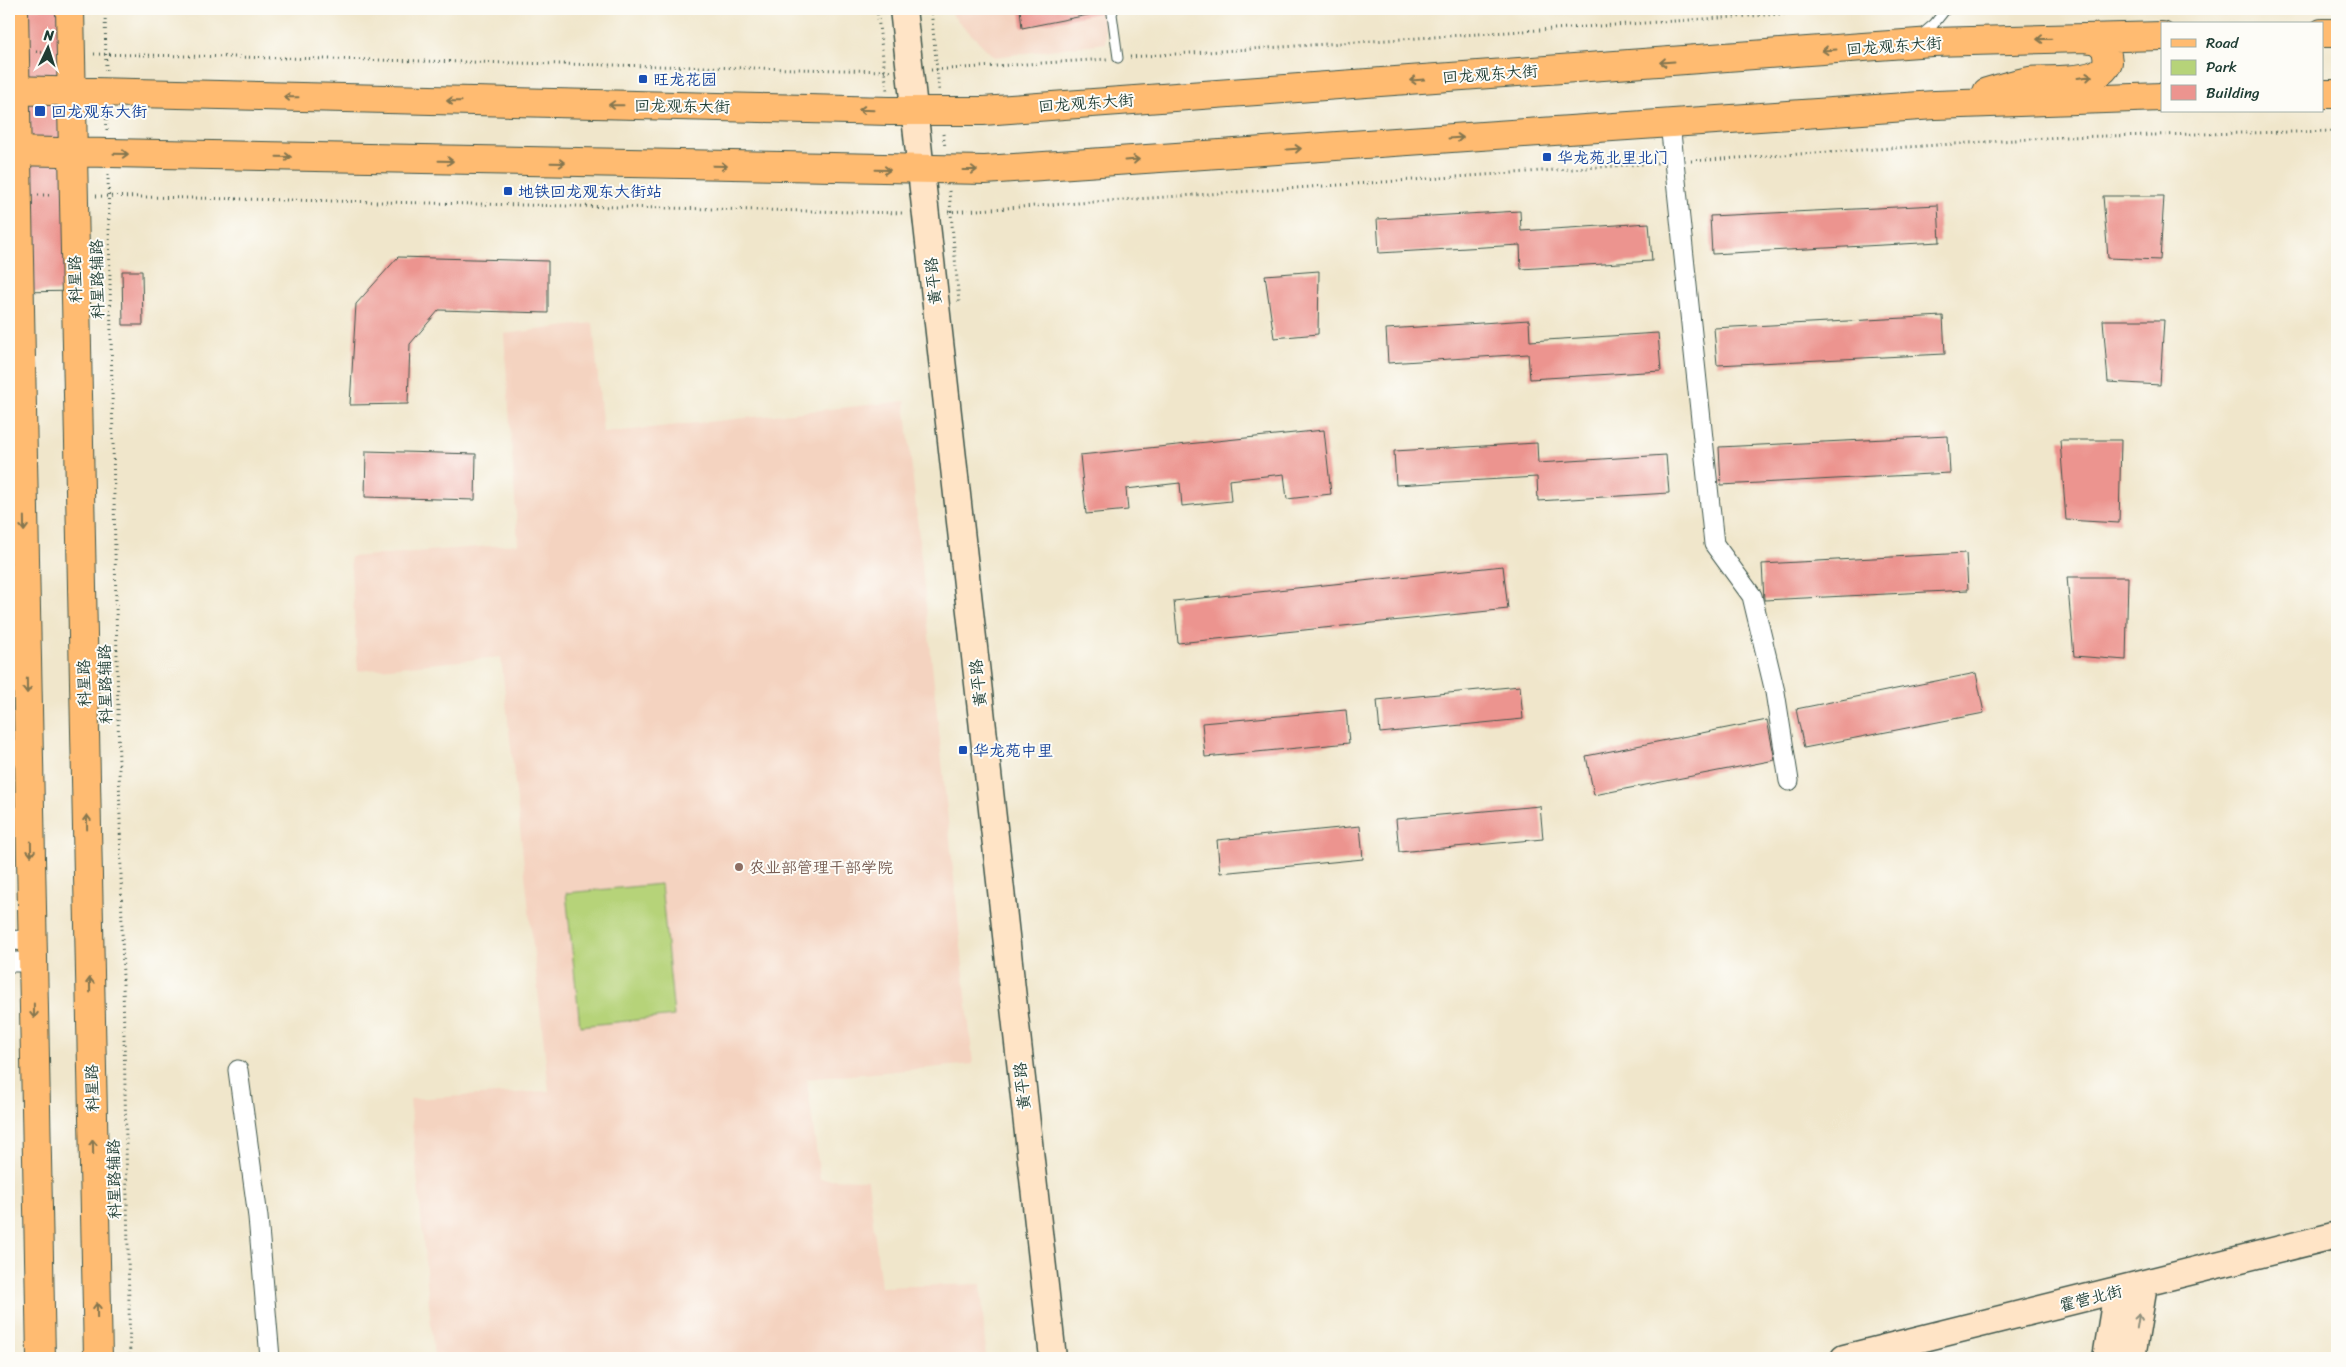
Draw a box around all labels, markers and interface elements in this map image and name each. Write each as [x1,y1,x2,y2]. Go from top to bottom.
north arrow [22,22,72,72]
legend [2161,22,2324,112]
text: N [42,23,55,48]
street label: 回龙观东大街 [1845,28,1943,64]
text: Road [2206,30,2239,56]
one-way arrow [2036,35,2052,44]
one-way arrow [1821,45,1837,54]
text: Park [2206,54,2237,80]
street label: 回龙观东大街 [1441,56,1539,92]
one-way arrow [1659,57,1675,66]
place label: 旺龙花园 [653,65,717,94]
one-way arrow [2077,72,2093,82]
marker: 旺龙花园 [637,73,649,85]
one-way arrow [1410,75,1426,84]
text: Building [2206,80,2260,106]
street label: 回龙观东大街 [1037,85,1135,121]
street label: 回龙观东大街 [634,91,730,121]
one-way arrow [283,92,299,101]
one-way arrow [446,96,462,105]
place label: 回龙观东大街 [51,97,147,126]
one-way arrow [608,100,624,109]
marker: 回龙观东大街 [33,104,47,118]
one-way arrow [858,106,874,115]
one-way arrow [1448,133,1464,142]
place label: 华龙苑北里北门 [1557,143,1669,172]
one-way arrow [1286,144,1302,154]
one-way arrow [113,149,129,159]
marker: 华龙苑北里北门 [1541,151,1553,163]
one-way arrow [276,152,292,162]
one-way arrow [1124,155,1140,165]
one-way arrow [438,156,454,165]
one-way arrow [550,158,566,168]
one-way arrow [712,162,728,171]
one-way arrow [874,165,890,174]
one-way arrow [962,165,978,175]
place label: 地铁回龙观东大街站 [518,177,662,206]
marker: 地铁回龙观东大街站 [502,185,514,197]
street label: 科星路辅路 [82,239,112,319]
street label: 科星路 [60,255,90,303]
street label: 黄平路 [916,256,950,306]
one-way arrow [19,516,29,532]
street label: 科星路辅路 [90,644,120,724]
street label: 黄平路 [961,658,995,708]
street label: 科星路 [69,659,99,707]
one-way arrow [23,678,32,694]
place label: 华龙苑中里 [973,736,1053,765]
marker: 华龙苑中里 [957,744,969,756]
one-way arrow [82,814,91,830]
one-way arrow [26,840,36,857]
place label: 农业部管理干部学院 [749,853,893,882]
marker: 农业部管理干部学院 [733,861,745,873]
one-way arrow [85,977,95,993]
one-way arrow [29,1003,39,1019]
street label: 黄平路 [1005,1061,1039,1111]
street label: 科星路 [77,1064,107,1112]
one-way arrow [89,1139,98,1155]
street label: 科星路辅路 [99,1139,129,1219]
street label: 霍营北街 [2056,1276,2126,1320]
one-way arrow [92,1302,102,1318]
one-way arrow [2133,1314,2143,1330]

